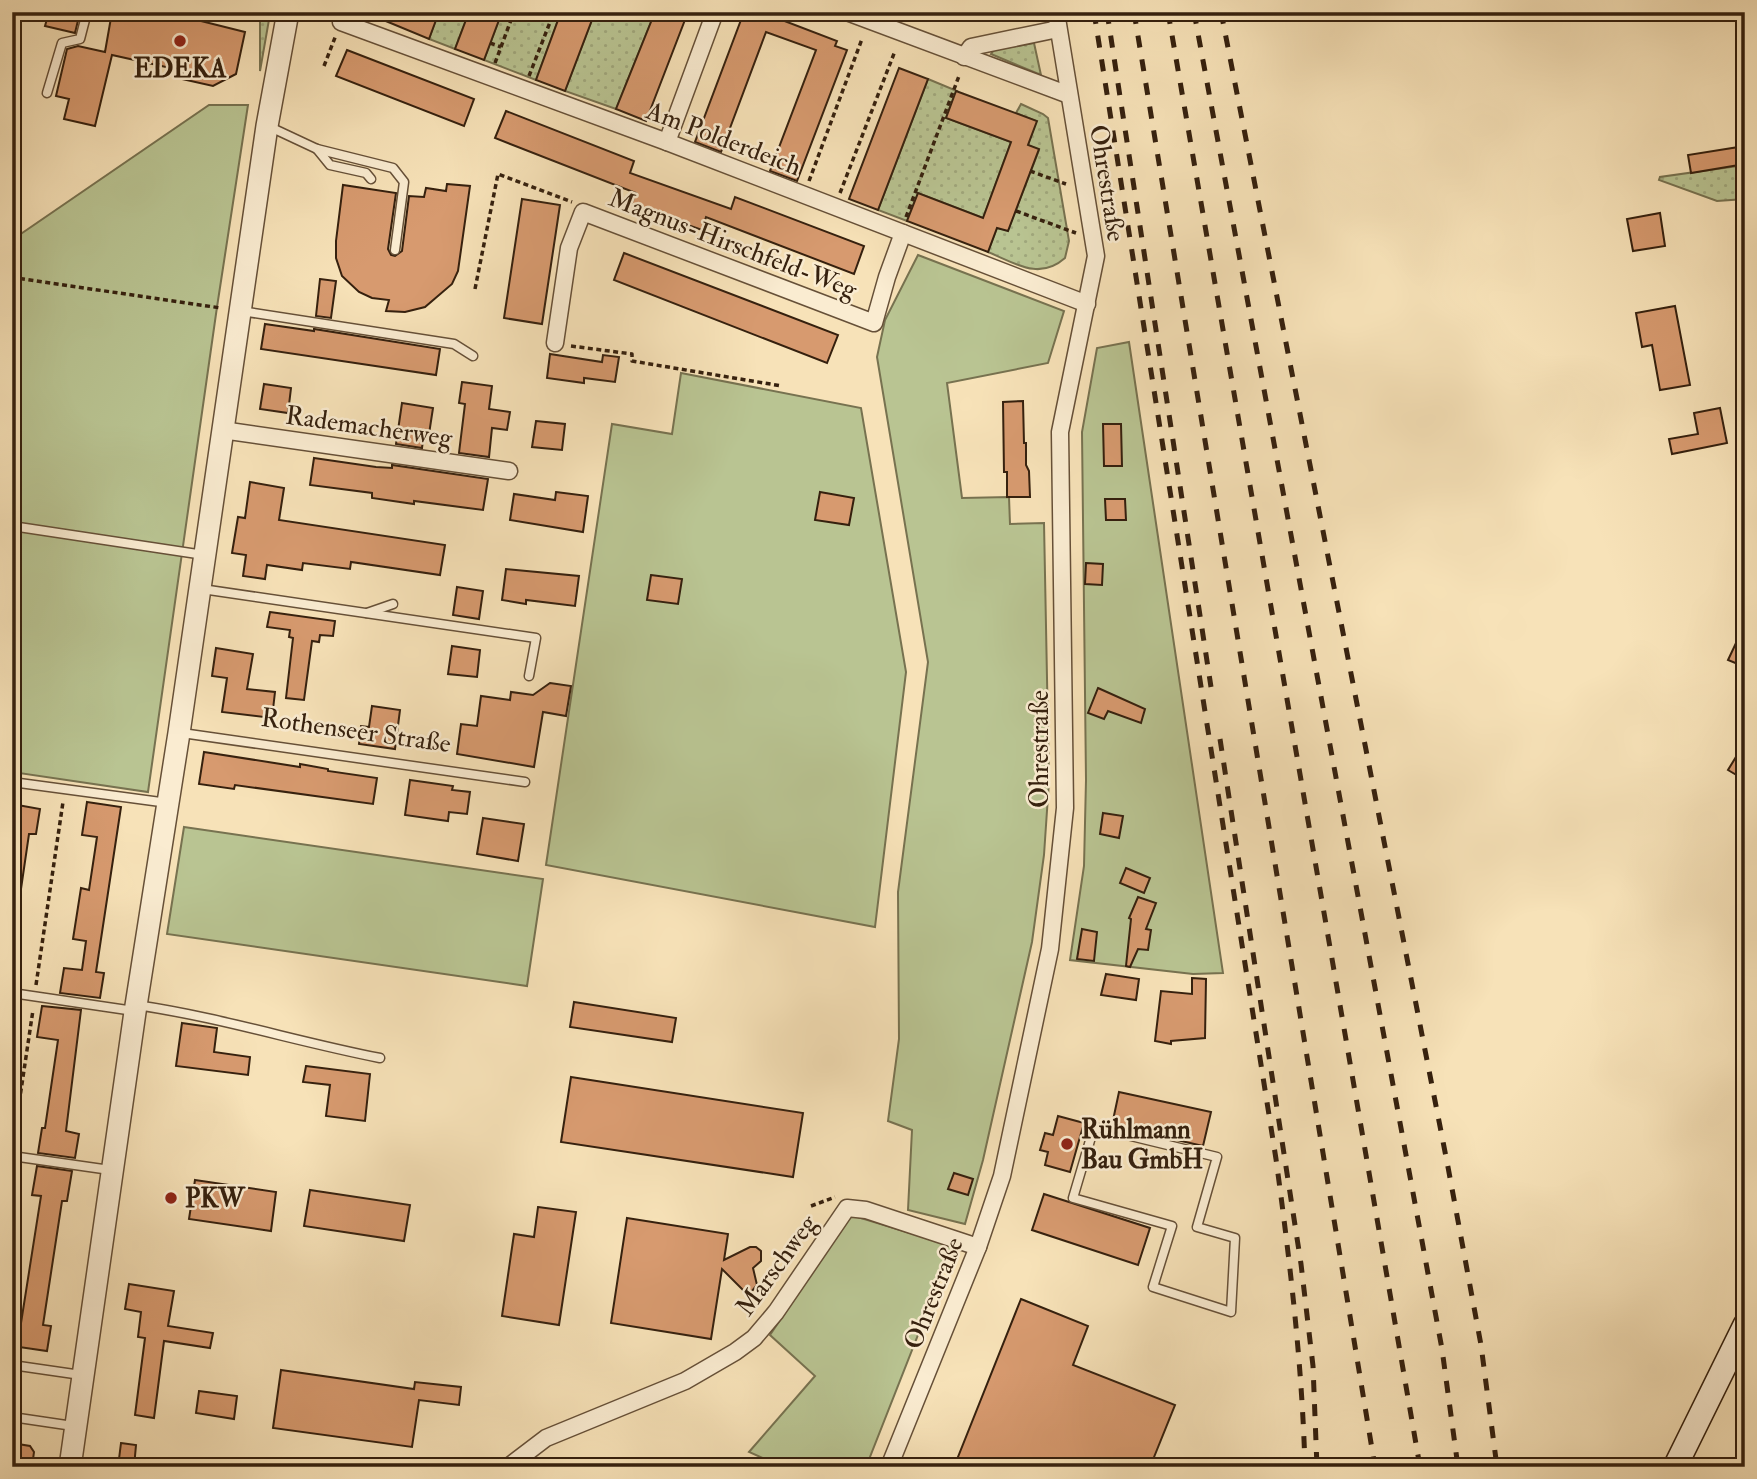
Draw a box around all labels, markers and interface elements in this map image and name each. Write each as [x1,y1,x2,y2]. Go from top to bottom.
marker: EDEKA [172,33,188,49]
place label: EDEKA [133,53,227,85]
street label: Am Polderdeich [641,94,806,183]
street label: Ohrestraße [1082,122,1132,244]
street label: Magnus-Hirschfeld-Weg [604,182,862,306]
street label: Rademacherweg [283,399,455,455]
street label: Ohrestraße [1024,690,1056,808]
street label: Rothenseer Straße [259,702,453,760]
place label: Rühlmann Bau GmbH [1081,1114,1203,1176]
marker: Rühlmann Bau GmbH [1059,1136,1075,1152]
place label: PKW [185,1183,246,1215]
marker: PKW [163,1190,179,1206]
street label: Marschweg [729,1208,825,1323]
street label: Ohrestraße [897,1233,971,1354]

